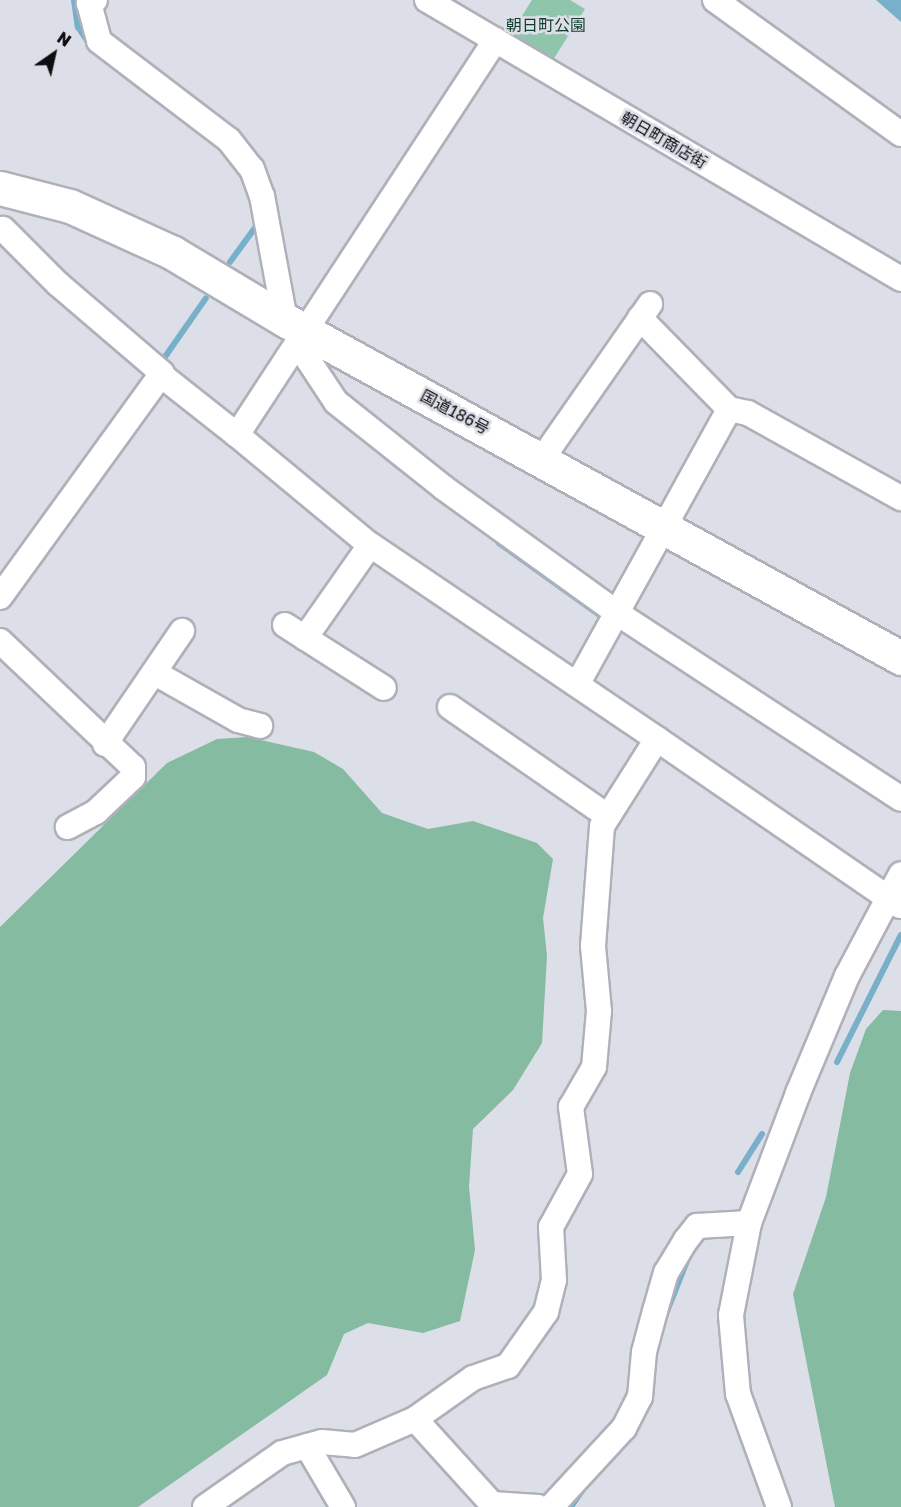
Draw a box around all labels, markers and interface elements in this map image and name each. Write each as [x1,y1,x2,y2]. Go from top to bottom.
park label: 朝日町公園 [506,15,586,35]
north arrow [24,24,84,84]
text: N [53,27,75,51]
street label: 朝日町商店街 [618,108,710,172]
street label: 国道186号 [417,386,493,438]

